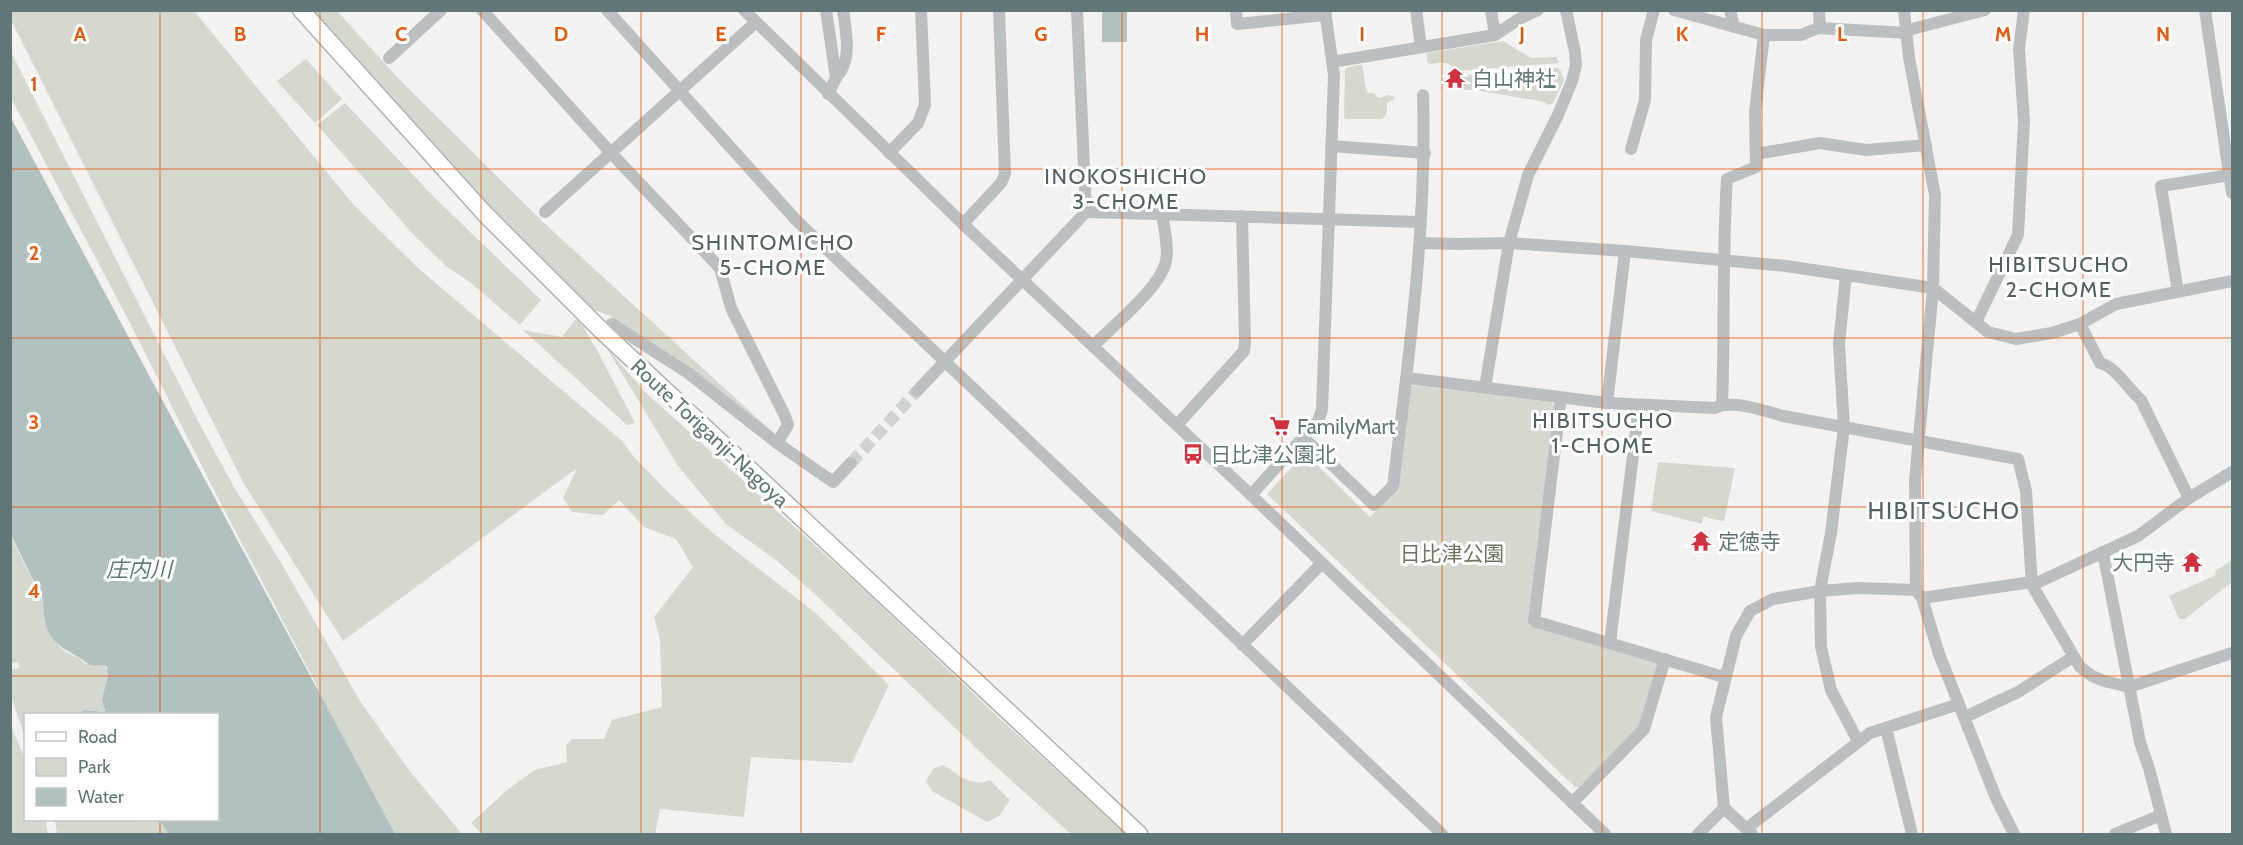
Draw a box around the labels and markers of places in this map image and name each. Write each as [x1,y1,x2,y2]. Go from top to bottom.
temple icon: 白山神社 [1443,66,1467,90]
place label: 白山神社 [1472,66,1556,91]
supermarket icon: FamilyMart [1268,414,1292,438]
place label: FamilyMart [1297,414,1395,439]
bus stop icon: 日比津公園北 [1181,442,1205,466]
place label: 日比津公園北 [1210,442,1336,467]
temple icon: 定徳寺 [1689,529,1713,553]
place label: 定徳寺 [1718,529,1781,554]
place label: 大円寺 [2112,550,2175,575]
temple icon: 大円寺 [2180,550,2204,574]

